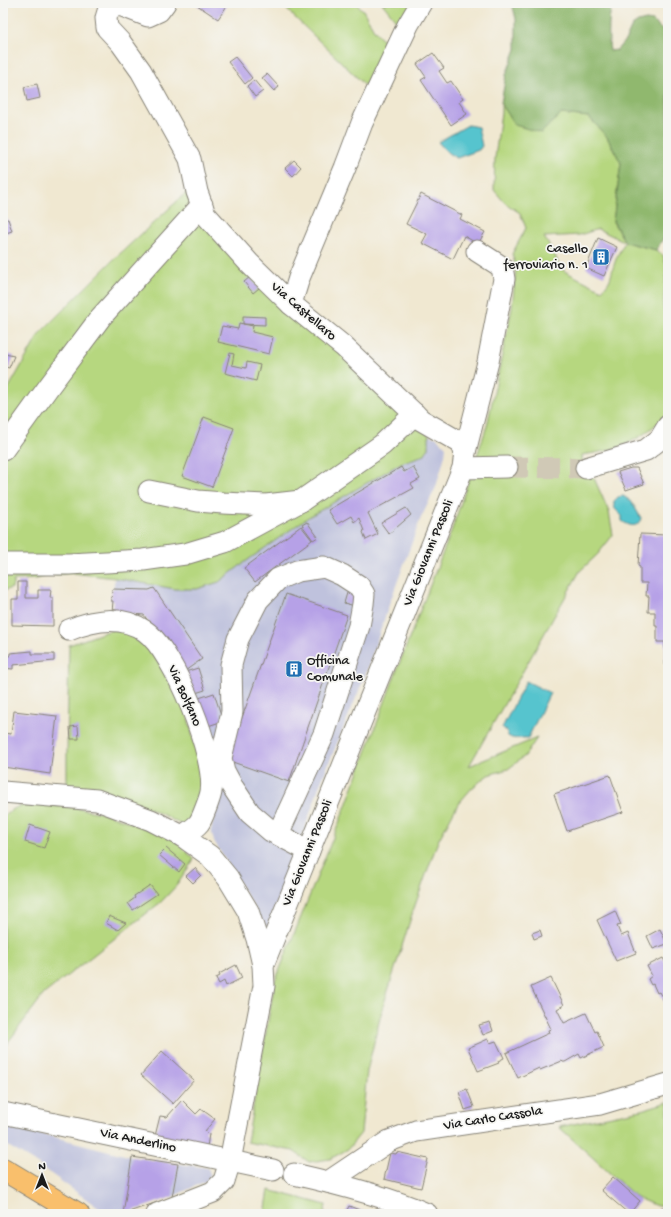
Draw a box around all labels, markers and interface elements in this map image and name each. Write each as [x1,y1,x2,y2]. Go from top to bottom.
place label: Casello ferroviario n. 1 [503,241,588,274]
building icon: Casello ferroviario n. 1 [591,247,611,267]
street label: Via Castellaro [266,278,339,345]
street label: Via Giovanni Pascoli [399,497,458,610]
place label: Officina Comunale [307,653,364,686]
building icon: Officina Comunale [284,659,304,679]
street label: Via Bolfano [163,662,205,729]
street label: Via Giovanni Pascoli [278,797,337,910]
street label: Via Carlo Cassola [441,1103,545,1135]
street label: Via Anderlino [97,1124,178,1157]
north arrow [22,1155,62,1195]
text: N [38,1161,46,1173]

